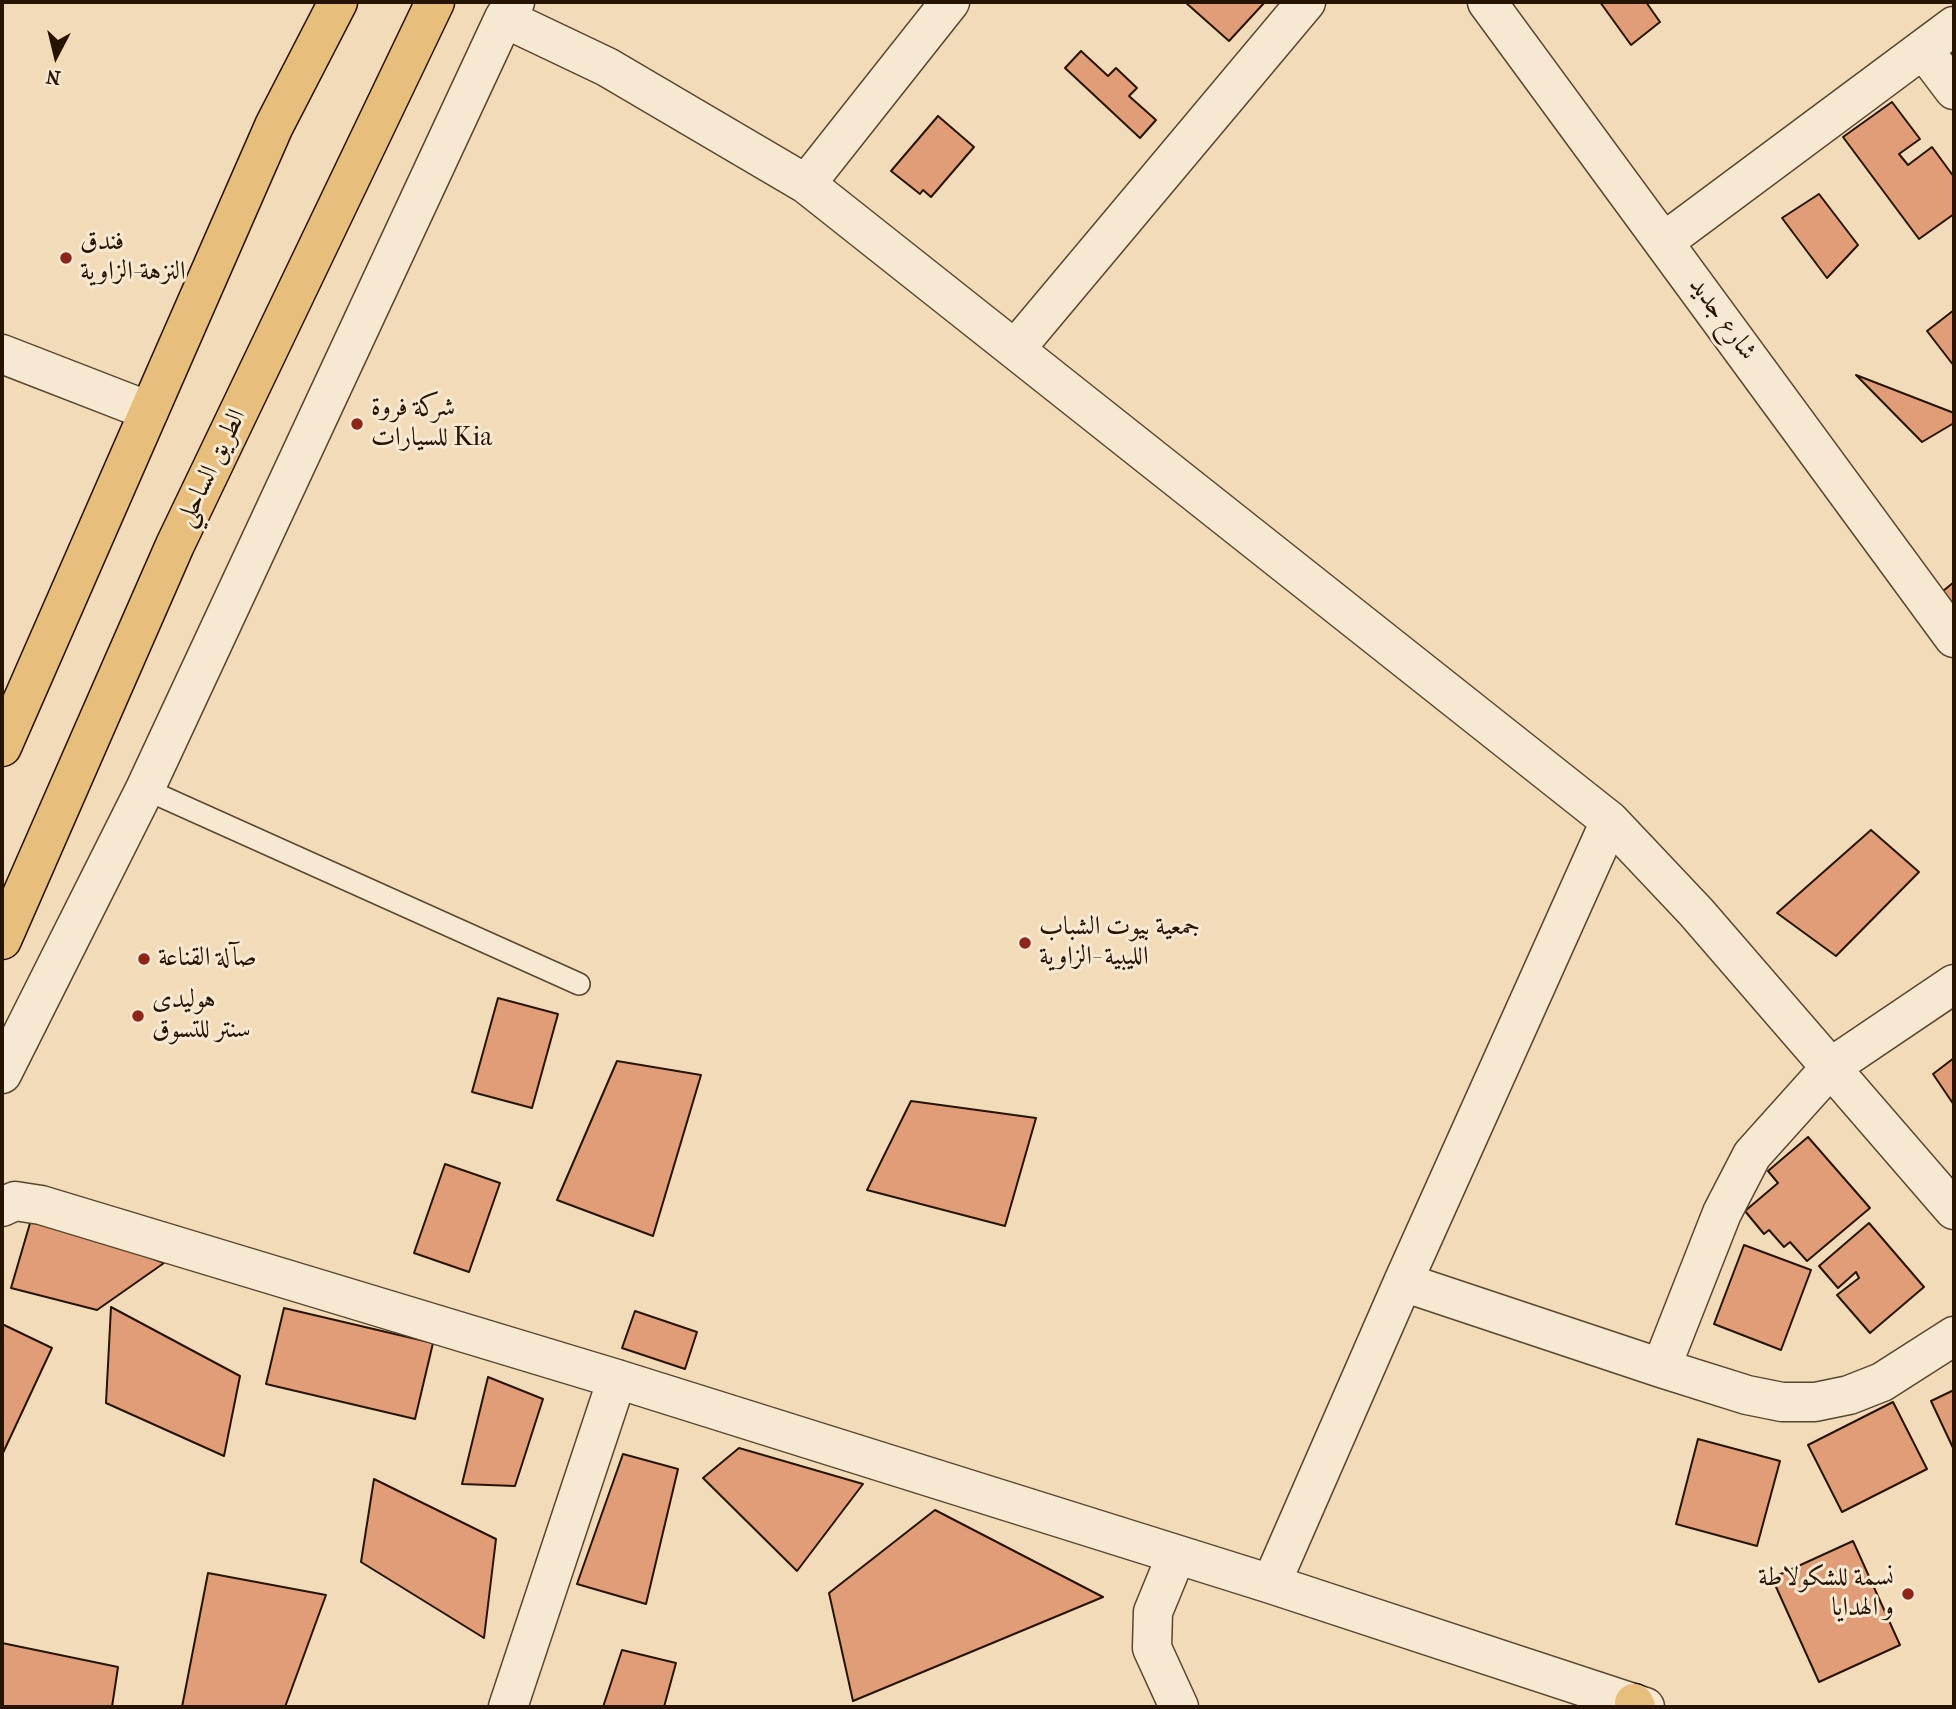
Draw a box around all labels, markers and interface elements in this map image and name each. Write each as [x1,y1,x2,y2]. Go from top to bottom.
north arrow [21,21,91,91]
text: N [45,65,62,89]
place label: فندق النزهة-الزاوية [80,227,186,288]
marker: فندق النزهة-الزاوية [58,250,74,266]
street label: شارع جديد [1681,271,1763,367]
place label: شركة فروة للسيارات Kia [371,393,492,454]
street label: الطريق الساحلي [170,404,254,532]
marker: شركة فروة للسيارات Kia [349,416,365,432]
place label: جمعية بيوت الشباب الليبية -الزاوية [1039,912,1200,974]
marker: جمعية بيوت الشباب الليبية -الزاوية [1017,935,1033,951]
place label: صآلة القناعة [158,943,257,975]
marker: صآلة القناعة [136,951,152,967]
place label: هوليدى سنتر للتسوق [152,985,251,1046]
marker: هوليدى سنتر للتسوق [130,1008,146,1024]
place label: نسمة للشكولاطة و الهدايا [1758,1563,1894,1624]
marker: نسمة للشكولاطة و الهدايا [1900,1586,1916,1602]

